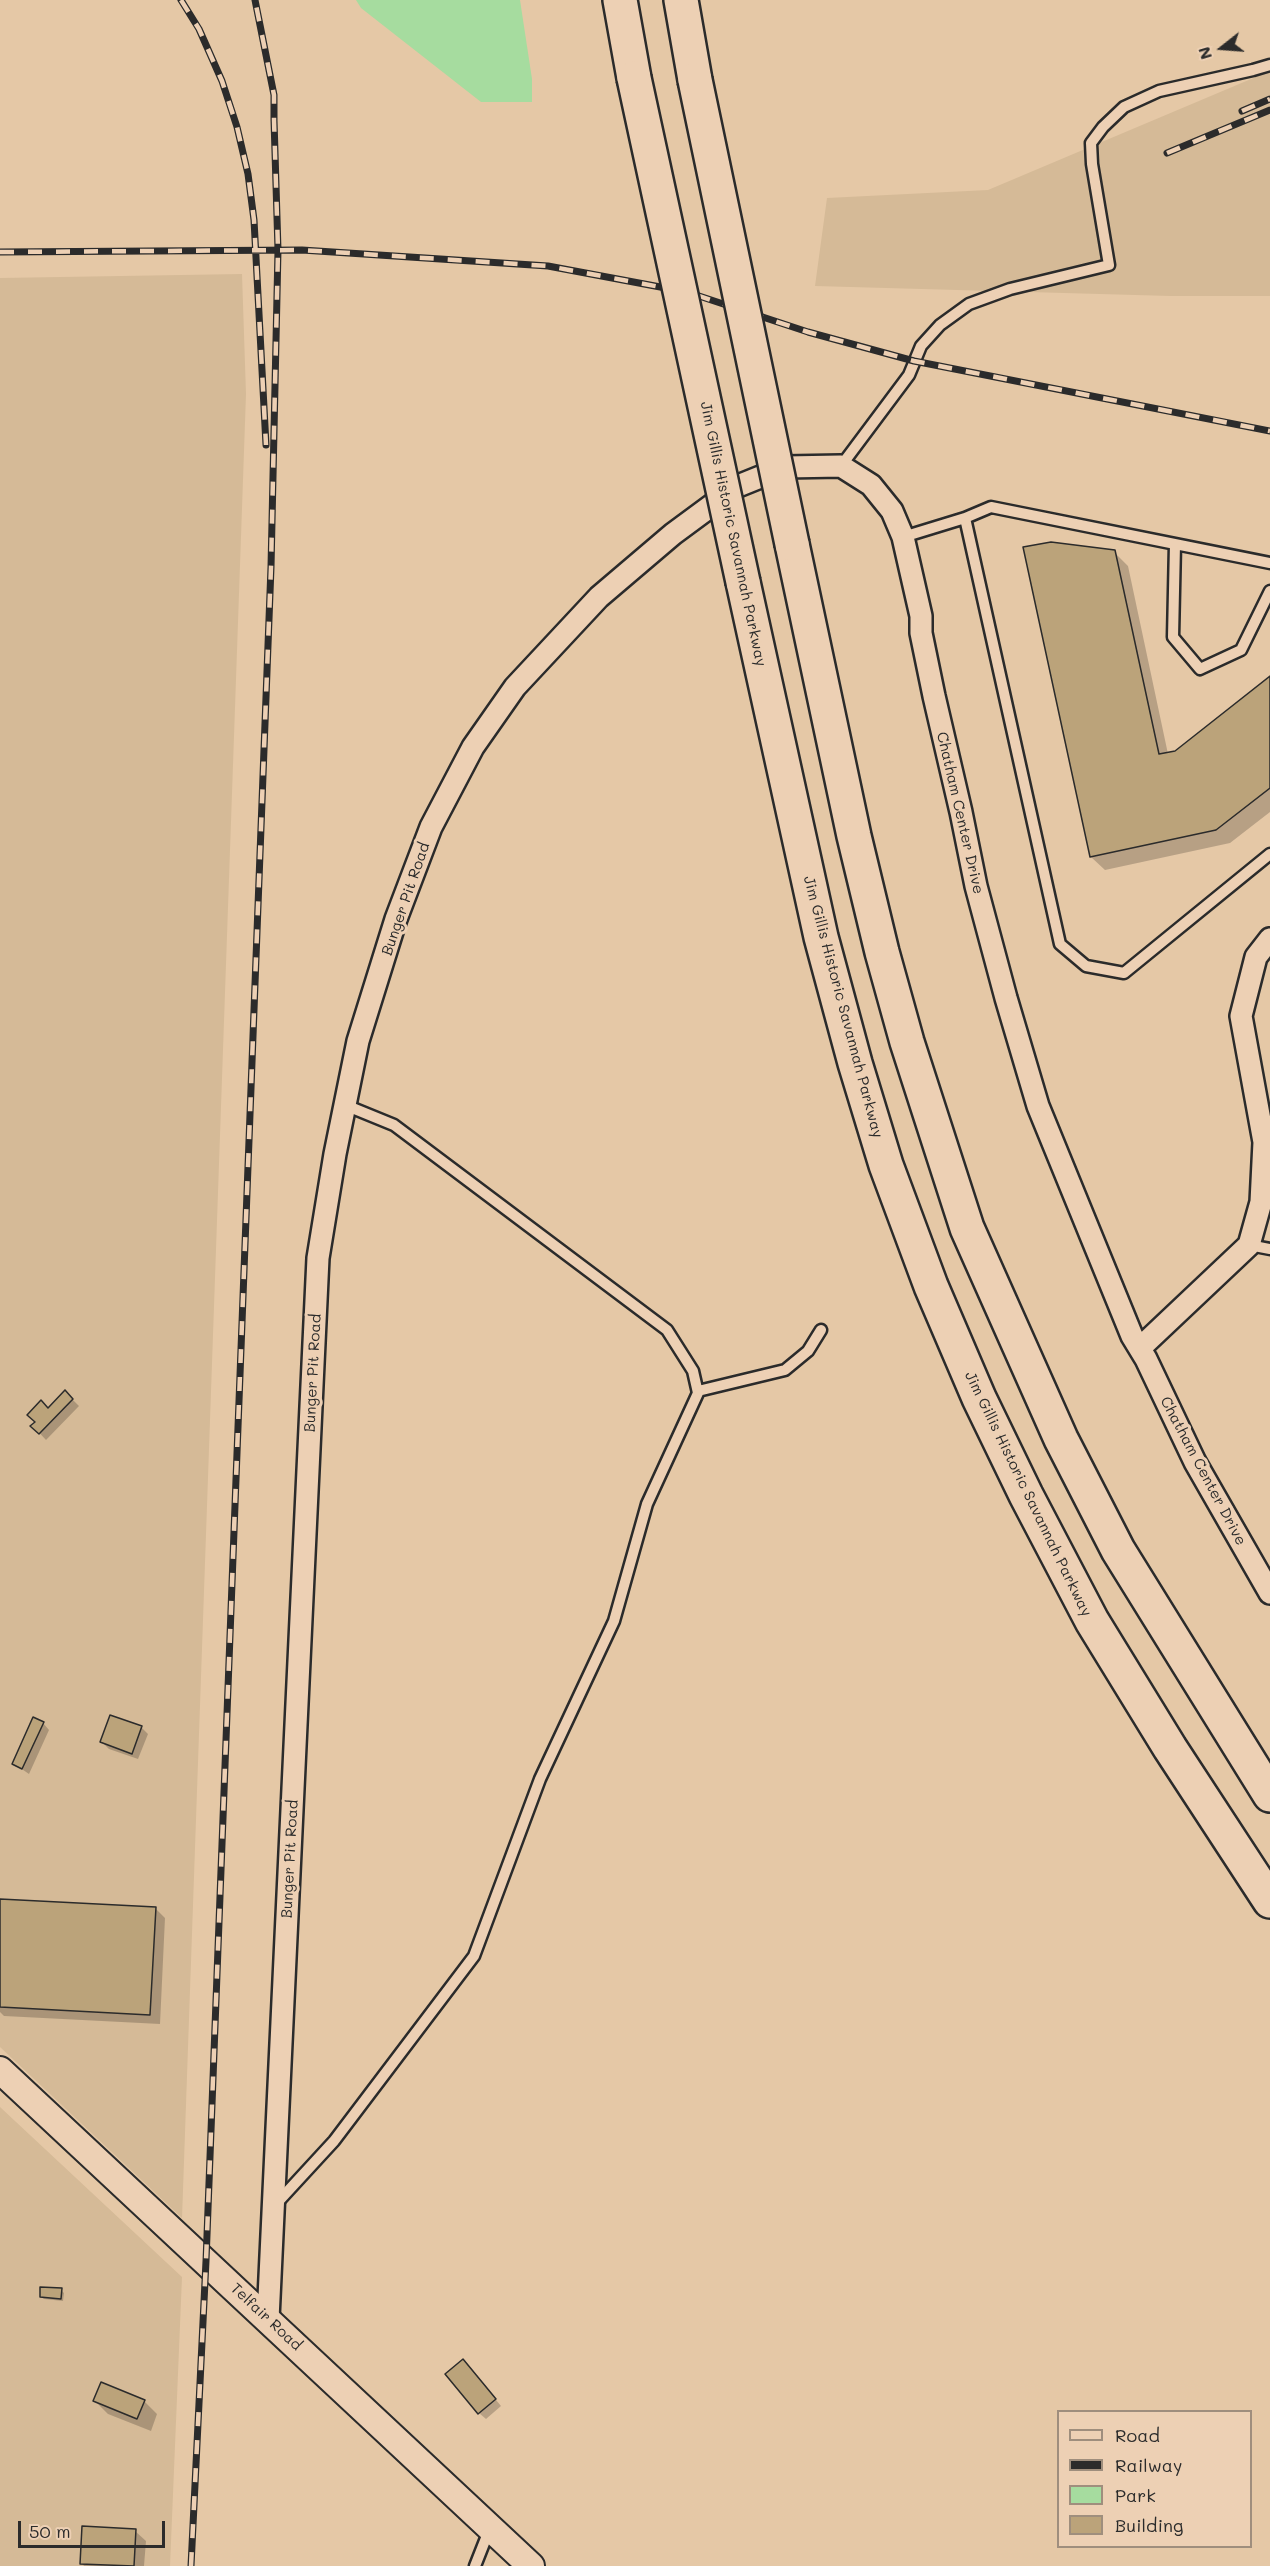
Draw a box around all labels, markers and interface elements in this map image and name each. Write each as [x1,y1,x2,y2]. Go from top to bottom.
north arrow [1192,18,1252,78]
text: N [1192,45,1216,62]
street label: Jim Gillis Historic Savannah Parkway [696,400,770,668]
street label: Chatham Center Drive [933,730,987,896]
street label: Bunger Pit Road [378,840,434,958]
street label: Jim Gillis Historic Savannah Parkway [799,874,887,1140]
street label: Bunger Pit Road [301,1313,325,1433]
street label: Jim Gillis Historic Savannah Parkway [961,1369,1095,1619]
street label: Chatham Center Drive [1156,1394,1250,1548]
street label: Bunger Pit Road [278,1799,302,1919]
street label: Telfair Road [227,2279,305,2355]
legend [1057,2410,1252,2548]
text: Road [1115,2423,1160,2447]
text: Railway [1115,2453,1182,2477]
text: Park [1115,2483,1156,2507]
scale bar [21,2509,168,2547]
text: Building [1115,2513,1183,2537]
text: 50 m [29,2519,71,2543]

